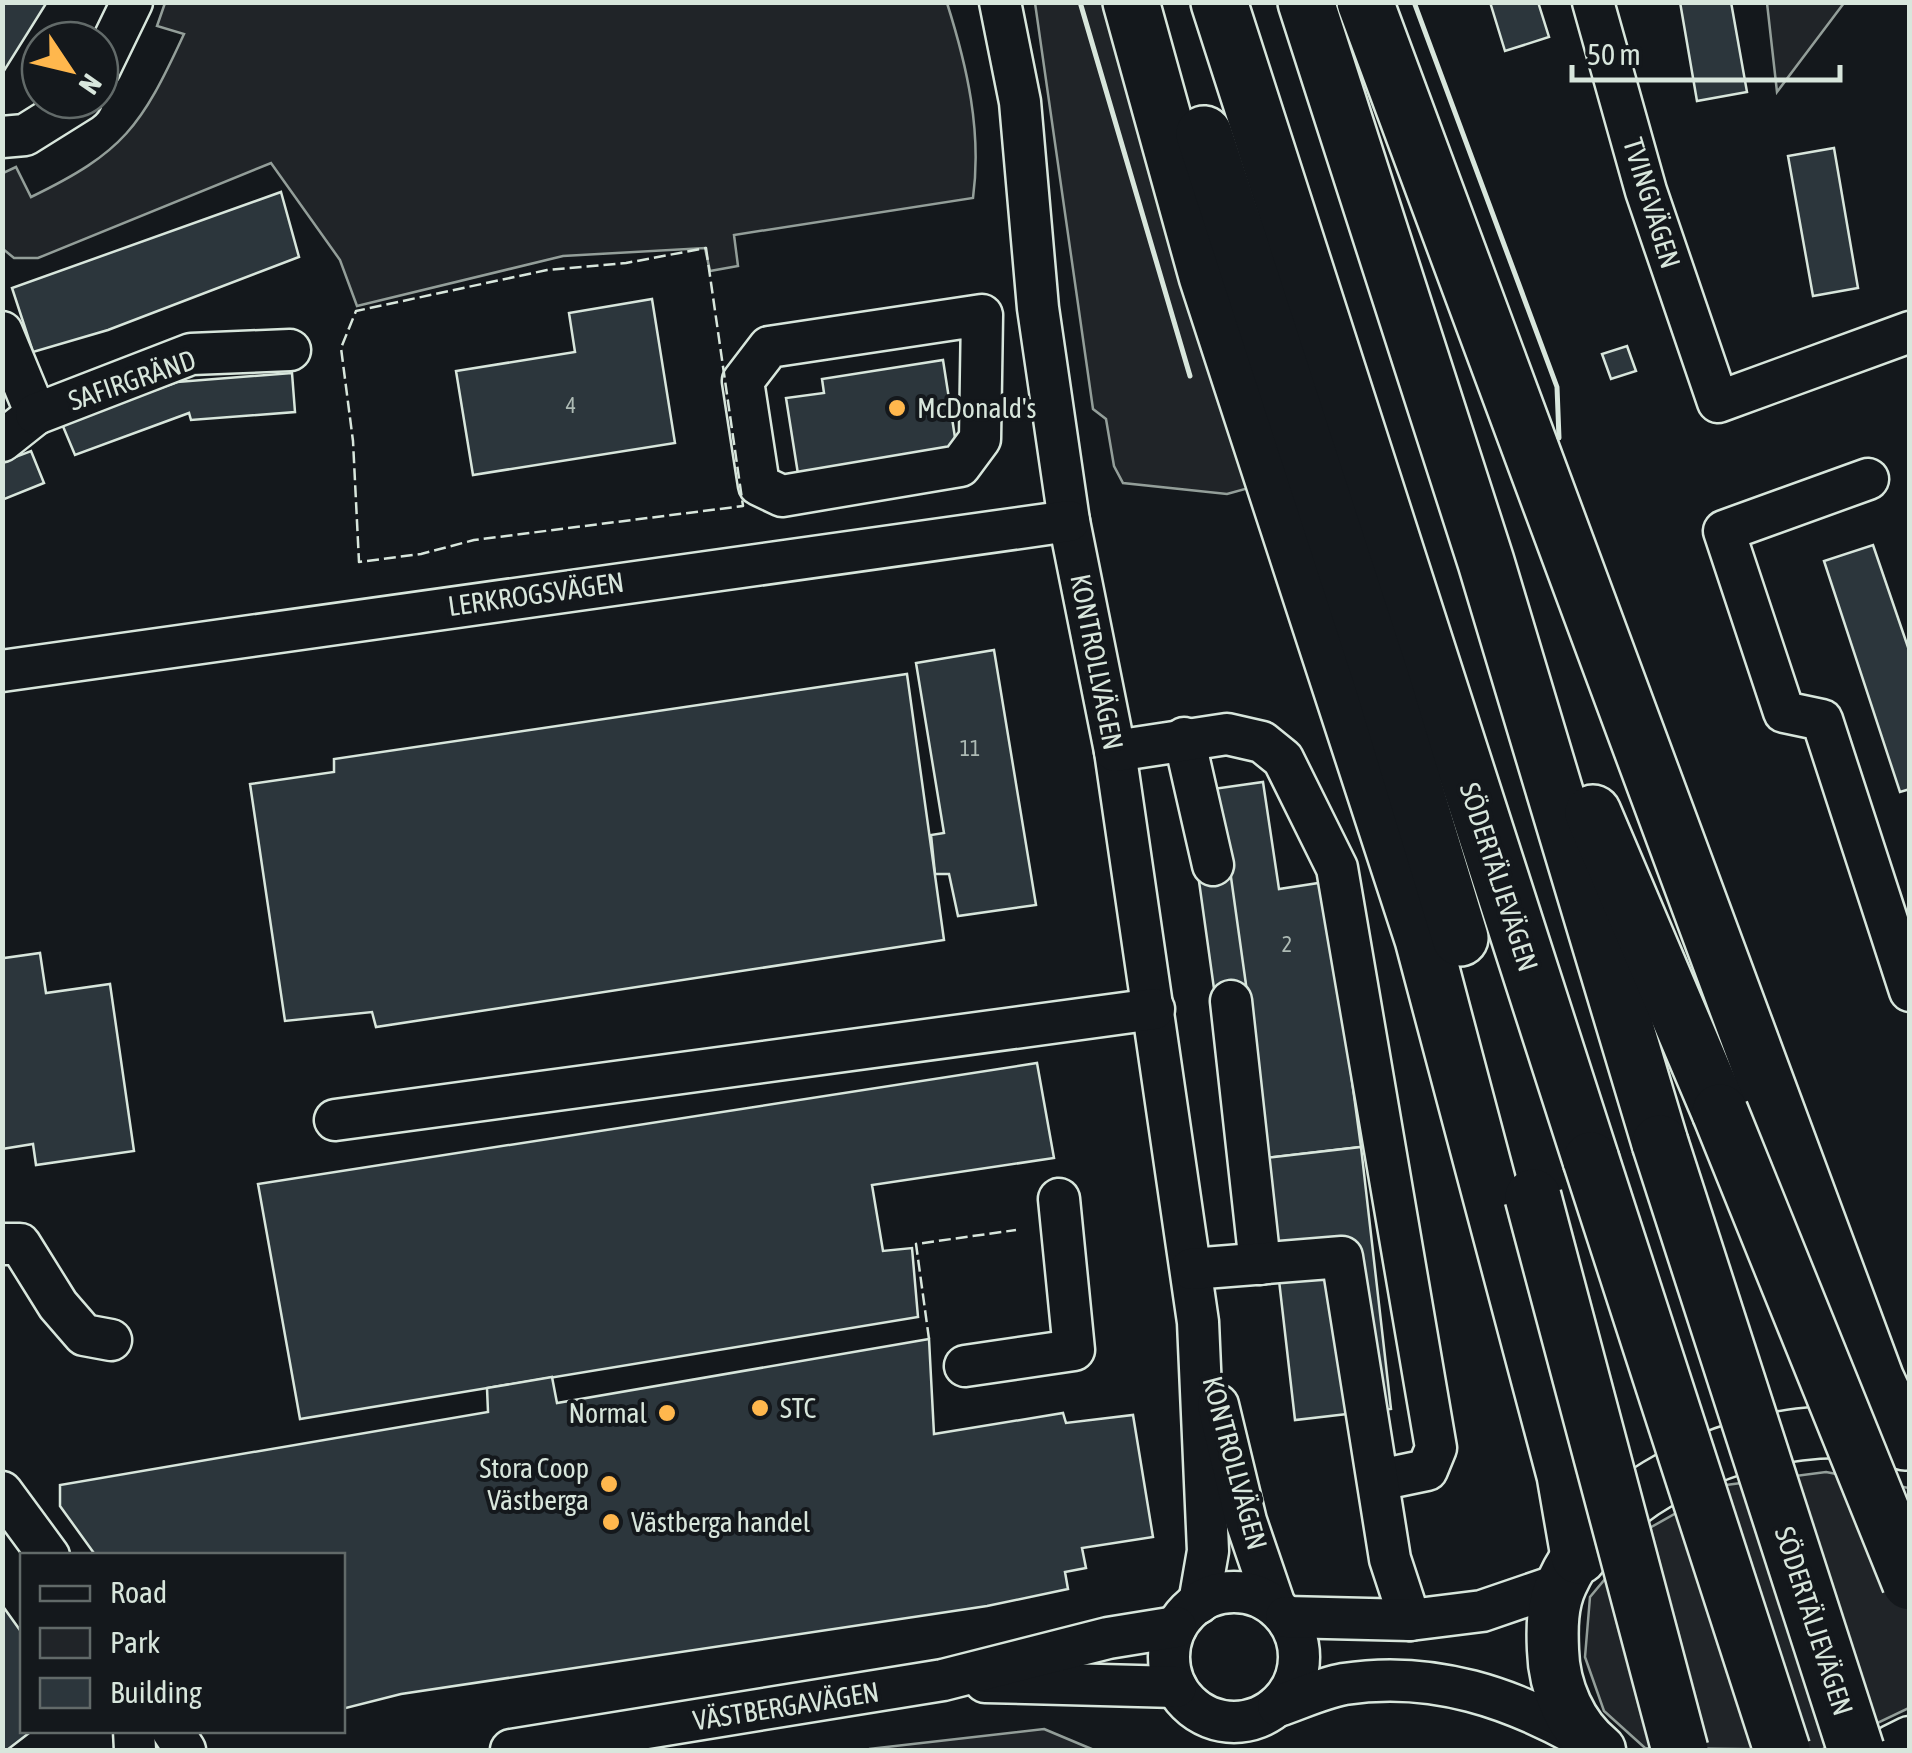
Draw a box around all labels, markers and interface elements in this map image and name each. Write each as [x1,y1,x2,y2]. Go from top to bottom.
north arrow [20,20,120,120]
scale bar [1572,20,1840,82]
text: 50 m [1587,37,1641,71]
text: N [73,68,108,100]
street label: TVINGVÄGEN [1617,134,1687,272]
street label: SAFIRGRÄND [64,343,200,417]
house number: 4 [566,392,576,418]
place label: McDonald's [917,392,1036,424]
marker: McDonald's [886,397,908,419]
street label: LERKROGSVÄGEN [446,566,626,622]
street label: KONTROLLVÄGEN [1064,571,1130,753]
house number: 11 [960,735,980,761]
street label: SÖDERTÄLJEVÄGEN [1453,779,1545,975]
house number: 2 [1282,931,1292,957]
street label: KONTROLLVÄGEN [1196,1373,1274,1553]
place label: STC [780,1392,816,1424]
place label: Normal [568,1397,648,1429]
marker: STC [749,1397,771,1419]
marker: Normal [656,1402,678,1424]
place label: Stora Coop Västberga [480,1452,589,1516]
marker: Stora Coop Västberga [598,1473,620,1495]
place label: Västberga handel [631,1506,811,1538]
marker: Västberga handel [600,1511,622,1533]
street label: SÖDERTÄLJEVÄGEN [1768,1523,1860,1719]
legend [20,1553,345,1733]
text: Road [110,1575,167,1609]
text: Park [110,1625,160,1659]
text: Building [110,1675,202,1709]
street label: VÄSTBERGAVÄGEN [691,1675,881,1737]

